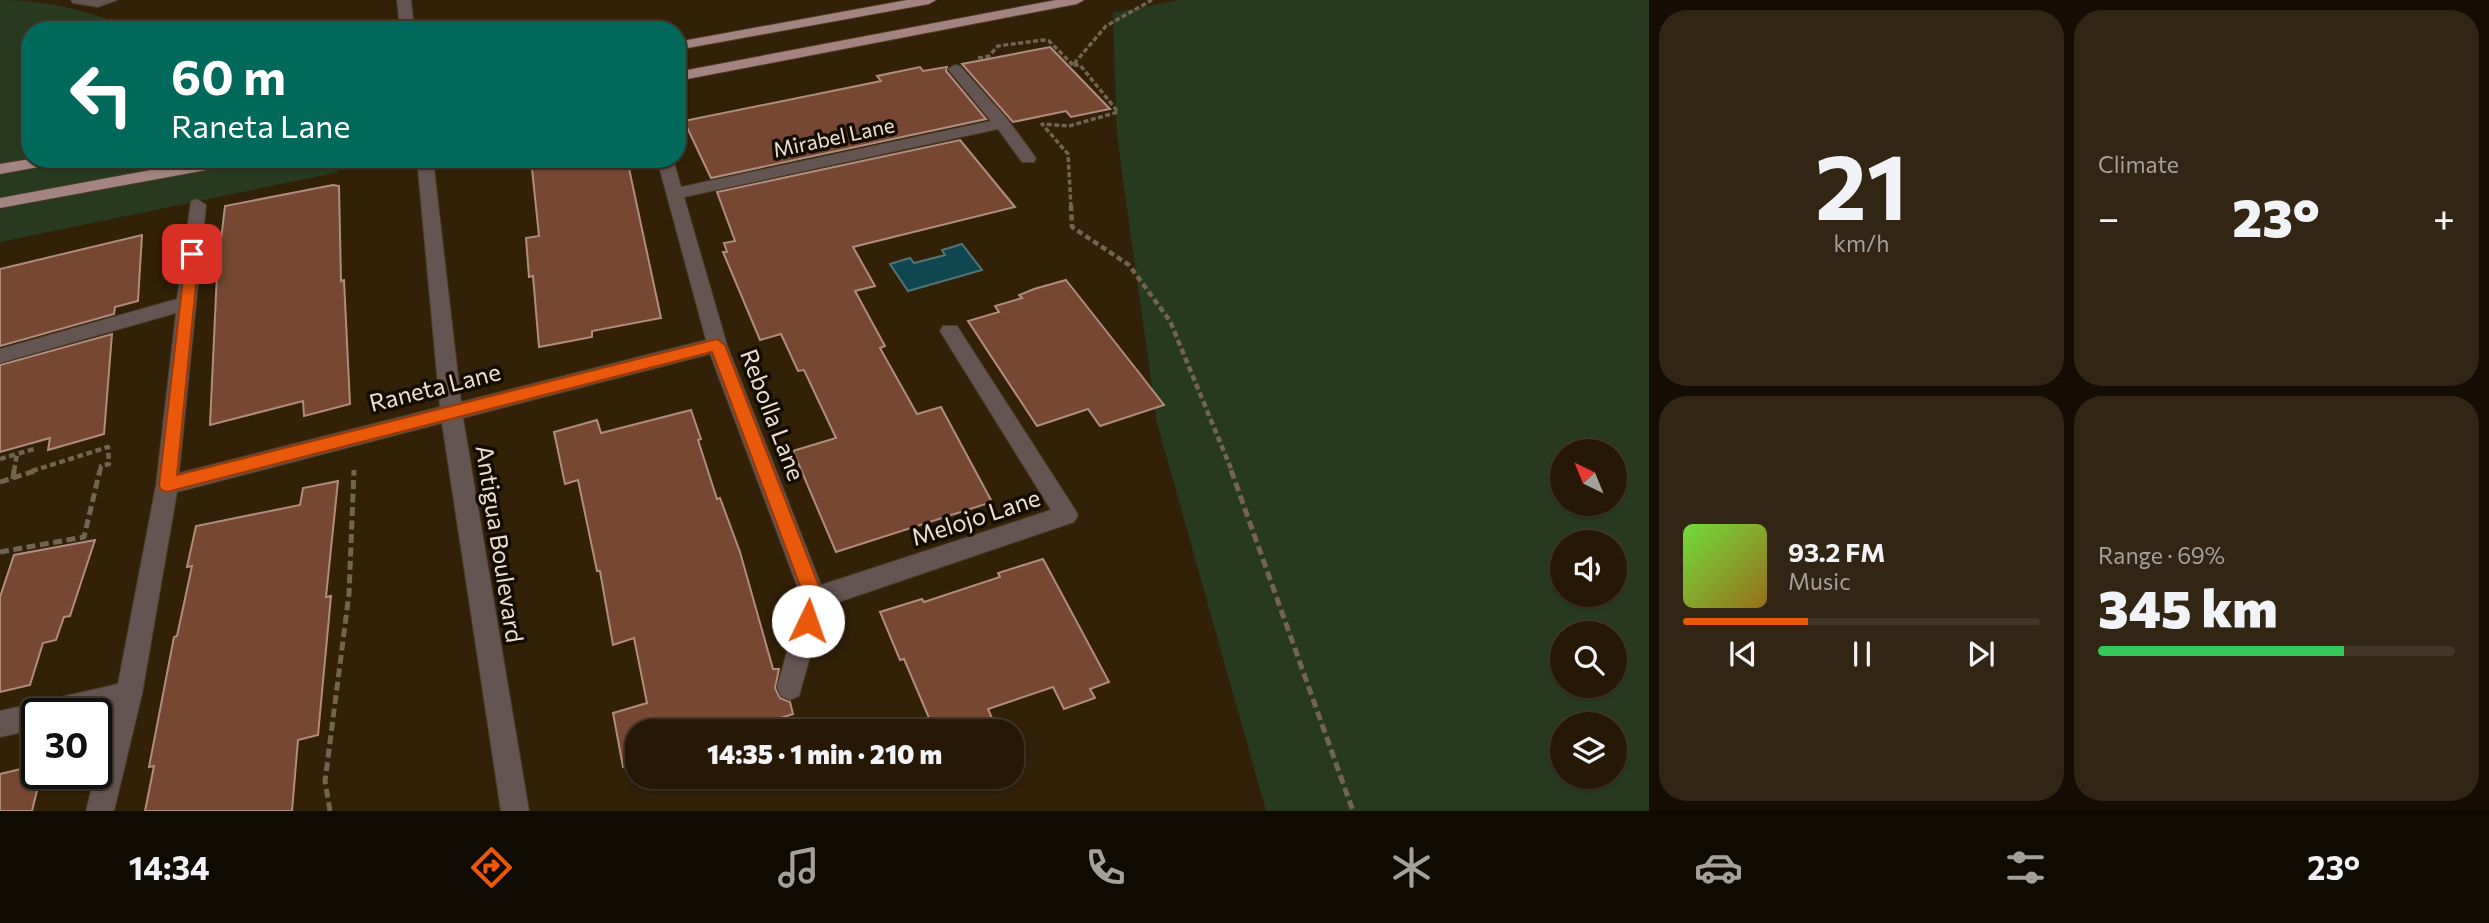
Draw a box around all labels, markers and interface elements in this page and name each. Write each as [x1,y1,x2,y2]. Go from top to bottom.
text: 60 m [171,45,286,105]
icon: left [56,49,147,140]
text: Raneta Lane [171,105,350,145]
street label: Mirabel Lane [771,111,897,162]
text: 21 [1815,127,1908,239]
text: Climate [2098,150,2179,178]
text: 23° [2232,184,2320,248]
text: − [2098,193,2120,240]
text: + [2433,193,2455,240]
pin [162,224,222,284]
text: km/h [1834,229,1889,257]
icon: arrive [173,235,211,273]
street label: Rebolla Lane [735,345,812,484]
street label: Raneta Lane [366,356,503,417]
north arrow [1550,439,1628,516]
map controls [1550,439,1627,789]
street label: Antigua Boulevard [471,443,530,644]
street label: Melojo Lane [907,482,1044,551]
button: sound [1550,530,1627,607]
text: 93.2 FM [1788,536,1885,567]
text: Range · 69% [2098,541,2225,569]
text: Music [1788,567,1851,595]
text: 345 km [2098,575,2278,639]
position arrow [771,584,845,658]
button: search [1550,621,1627,698]
icon: previous [1724,635,1762,673]
icon: pause [1843,635,1881,673]
icon: next [1962,635,2000,673]
speed limit sign: 30 [21,698,112,789]
button: layers [1550,712,1627,789]
text: 14:35 · 1 min · 210 m [707,738,942,769]
icon: directions [467,843,516,892]
icon: music [774,843,823,892]
icon: phone [1081,843,1130,892]
icon: climate [1387,843,1436,892]
icon: car [1694,843,1743,892]
icon: filters [2001,843,2050,892]
text: 14:34 [129,847,210,887]
text: 23° [2307,847,2360,887]

